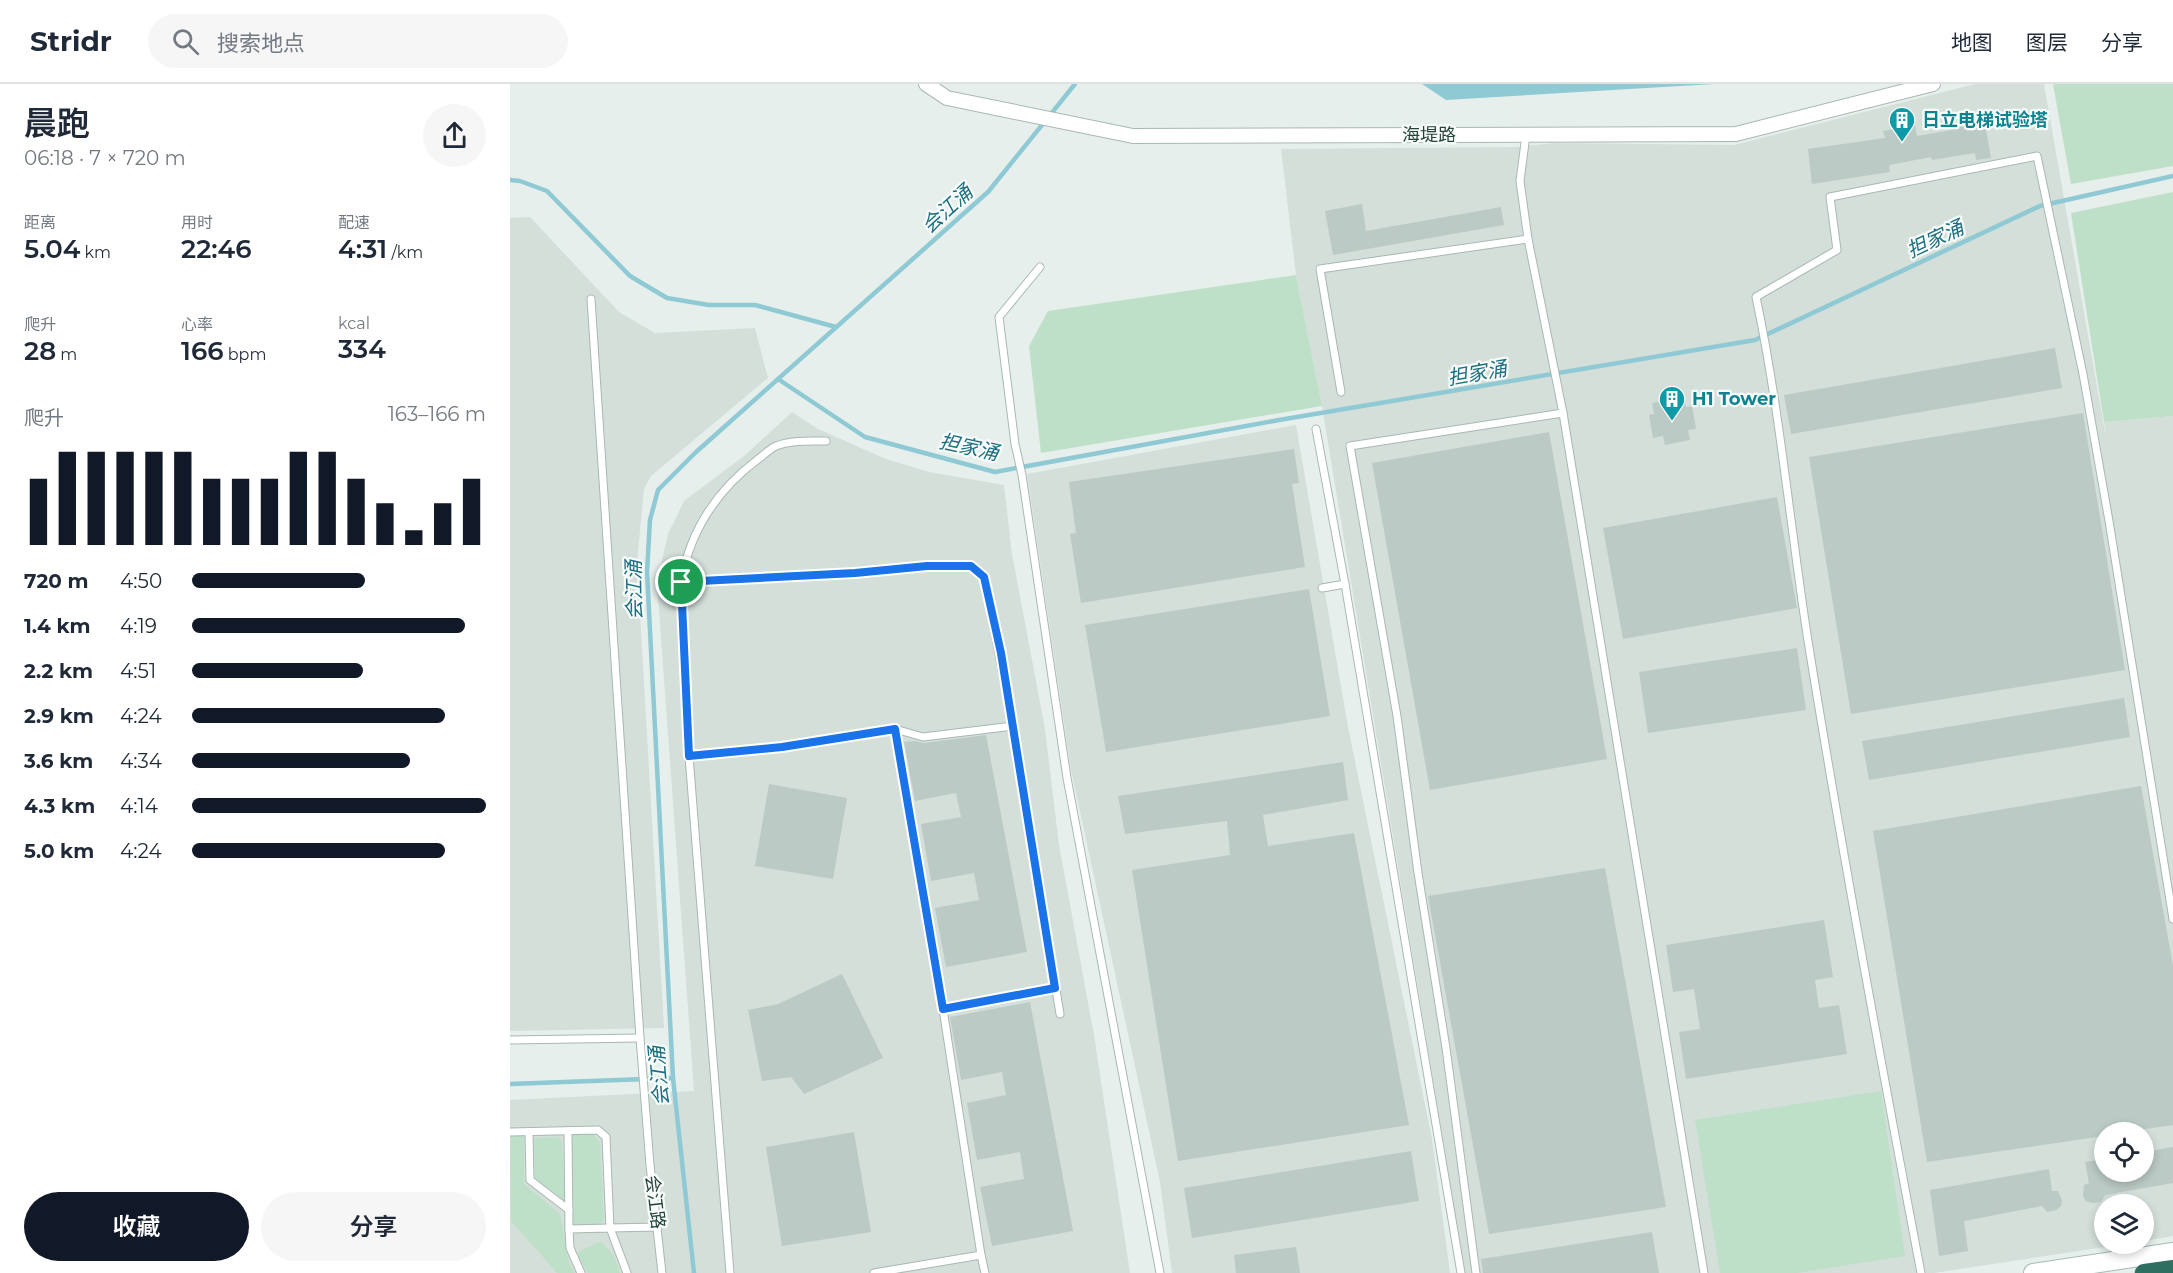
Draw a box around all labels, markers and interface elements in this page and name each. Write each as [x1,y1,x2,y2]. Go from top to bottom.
search box [148,14,568,68]
text: Stridr [30,24,112,58]
icon: search [169,25,202,58]
text: 搜索地点 [217,30,305,57]
text: 地图 [1951,30,1993,55]
text: 图层 [2026,30,2068,55]
text: 分享 [2101,30,2143,55]
text: 晨跑 [24,103,90,143]
button: share [423,104,486,167]
building icon: 日立电梯试验塔 [1887,105,1917,143]
place label: 日立电梯试验塔 [1922,109,2048,131]
street label: 海堤路 [1402,124,1456,146]
text: 06:18 · 7 × 720 m [24,146,186,170]
water label: 会江涌 [917,179,979,238]
text: 距离 [24,213,56,232]
text: 用时 [181,213,213,232]
text: 配速 [338,213,370,232]
water label: 担家涌 [1903,215,1969,263]
text: 5.04 [24,233,80,265]
text: 22:46 [181,233,252,265]
text: 4:31 [338,233,387,265]
text: km [80,243,111,262]
text: /km [387,243,423,262]
text: kcal [338,314,370,333]
text: 爬升 [24,315,56,334]
text: 心率 [181,315,213,334]
text: 334 [338,333,386,365]
text: 28 [24,335,56,367]
text: 166 [181,335,224,367]
text: m [56,345,77,364]
text: bpm [224,345,266,364]
water label: 担家涌 [1445,356,1511,390]
building icon: H1 Tower [1657,384,1687,422]
place label: H1 Tower [1692,388,1776,410]
text: 163–166 m [388,402,486,426]
text: 爬升 [24,406,64,430]
water label: 担家涌 [937,429,1003,465]
pin [655,556,706,607]
water label: 会江涌 [621,558,647,620]
icon: arrive [664,565,697,598]
text: 720 m [24,569,88,593]
text: 4:50 [120,569,162,593]
text: 1.4 km [24,614,91,638]
text: 4:19 [120,614,157,638]
text: 2.2 km [24,659,93,683]
text: 4:51 [120,659,156,683]
text: 2.9 km [24,704,94,728]
text: 4:24 [120,704,162,728]
text: 3.6 km [24,749,93,773]
text: 4:34 [120,749,162,773]
text: 4.3 km [24,794,95,818]
text: 4:14 [120,794,158,818]
text: 5.0 km [24,839,94,863]
text: 4:24 [120,839,162,863]
water label: 会江涌 [644,1043,674,1107]
map controls [2094,1122,2154,1254]
button: locate [2094,1122,2154,1182]
street label: 会江路 [641,1174,669,1230]
button: 收藏 [24,1192,249,1261]
button: 分享 [261,1192,486,1261]
button: layers [2094,1194,2154,1254]

